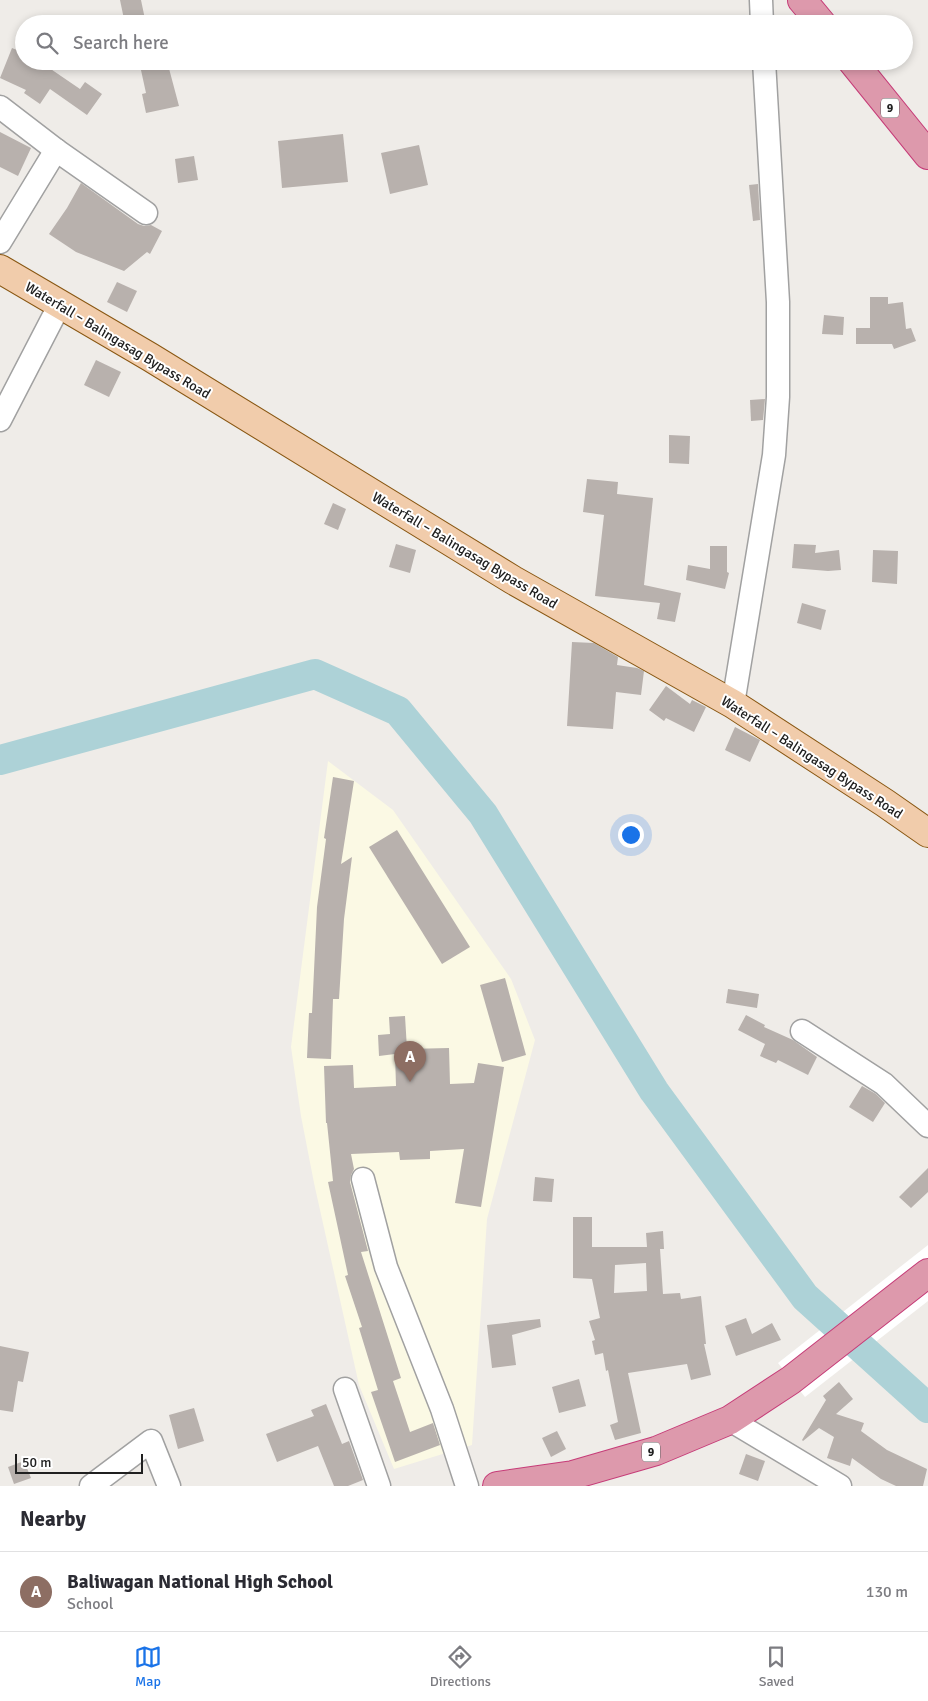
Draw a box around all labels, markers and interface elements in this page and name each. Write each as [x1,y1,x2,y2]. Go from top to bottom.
search box [15,15,913,70]
icon: search [33,29,61,57]
text: Search here [73,31,169,55]
road number: 9 [881,99,899,118]
street label: Waterfall ‒ Balingasag Bypass Road [22,278,213,403]
street label: Waterfall ‒ Balingasag Bypass Road [369,488,560,613]
street label: Waterfall ‒ Balingasag Bypass Road [718,692,906,823]
your location [618,822,644,848]
pin: A [394,1041,426,1082]
road number: 9 [642,1442,660,1461]
scale bar [15,1451,142,1474]
text: 50 m [22,1454,51,1471]
text: Nearby [20,1506,86,1532]
text: Baliwagan National High School [67,1570,333,1594]
text: A [31,1582,41,1602]
text: 130 m [866,1582,908,1602]
text: School [67,1594,113,1614]
tab: Map [134,1643,162,1690]
tab: Directions [430,1643,491,1690]
tab: Saved [759,1643,794,1690]

